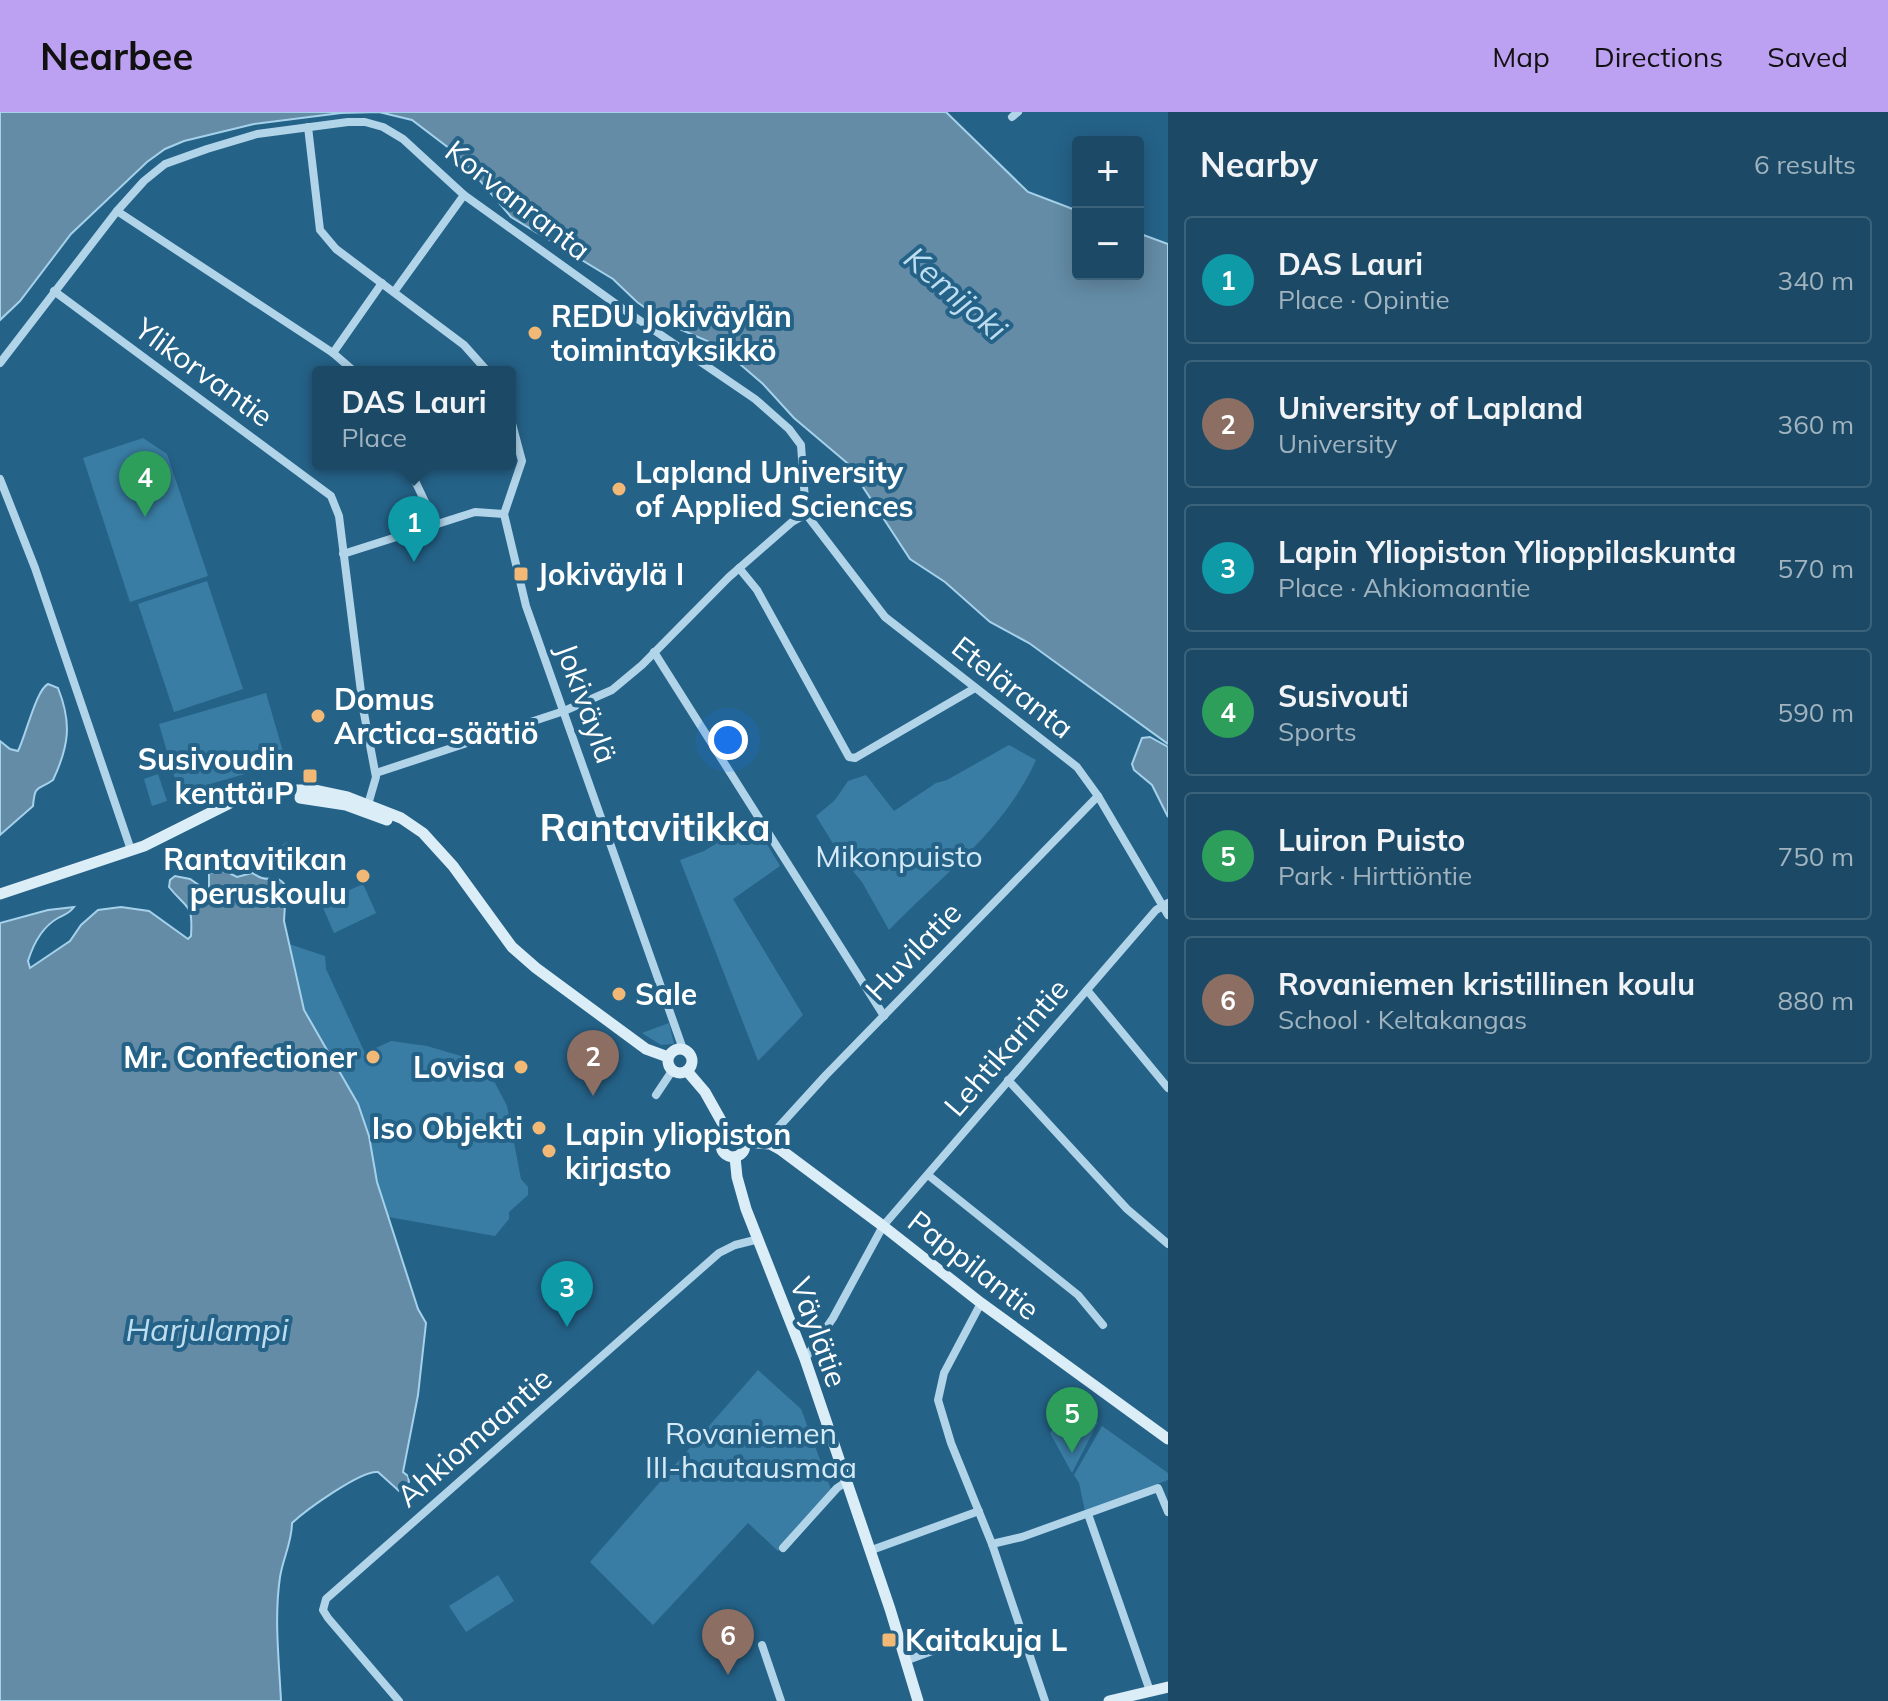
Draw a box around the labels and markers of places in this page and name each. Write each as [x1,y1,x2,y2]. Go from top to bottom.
place label: REDU Jokiväylän toimintayksikkö [551,297,792,369]
marker: REDU Jokiväylän toimintayksikkö [526,324,544,342]
pin: 4 [119,451,171,517]
place label: Lapland University of Applied Sciences [635,453,914,525]
marker: Lapland University of Applied Sciences [610,480,628,498]
pin: 1 [388,496,440,562]
place label: Jokiväylä I [537,555,684,593]
marker: Jokiväylä I [512,565,530,583]
place label: Domus Arctica-säätiö [334,680,539,752]
marker: Domus Arctica-säätiö [309,707,327,725]
place label: Susivoudin kenttä P [138,740,294,812]
marker: Susivoudin kenttä P [301,767,319,785]
place label: Rantavitikan peruskoulu [163,840,347,912]
marker: Rantavitikan peruskoulu [354,867,372,885]
place label: Sale [635,975,697,1013]
marker: Sale [610,985,628,1003]
pin: 2 [567,1030,619,1096]
place label: Mr. Confectioner [123,1038,357,1076]
marker: Mr. Confectioner [364,1048,382,1066]
place label: Lovisa [413,1048,505,1086]
marker: Lovisa [512,1058,530,1076]
place label: Iso Objekti [372,1109,523,1147]
place label: Lapin yliopiston kirjasto [565,1115,791,1187]
marker: Iso Objekti [530,1119,548,1137]
marker: Lapin yliopiston kirjasto [540,1142,558,1160]
pin: 3 [541,1261,593,1327]
pin: 5 [1046,1387,1098,1453]
pin: 6 [702,1609,754,1675]
place label: Kaitakuja L [905,1621,1067,1659]
marker: Kaitakuja L [880,1631,898,1649]

